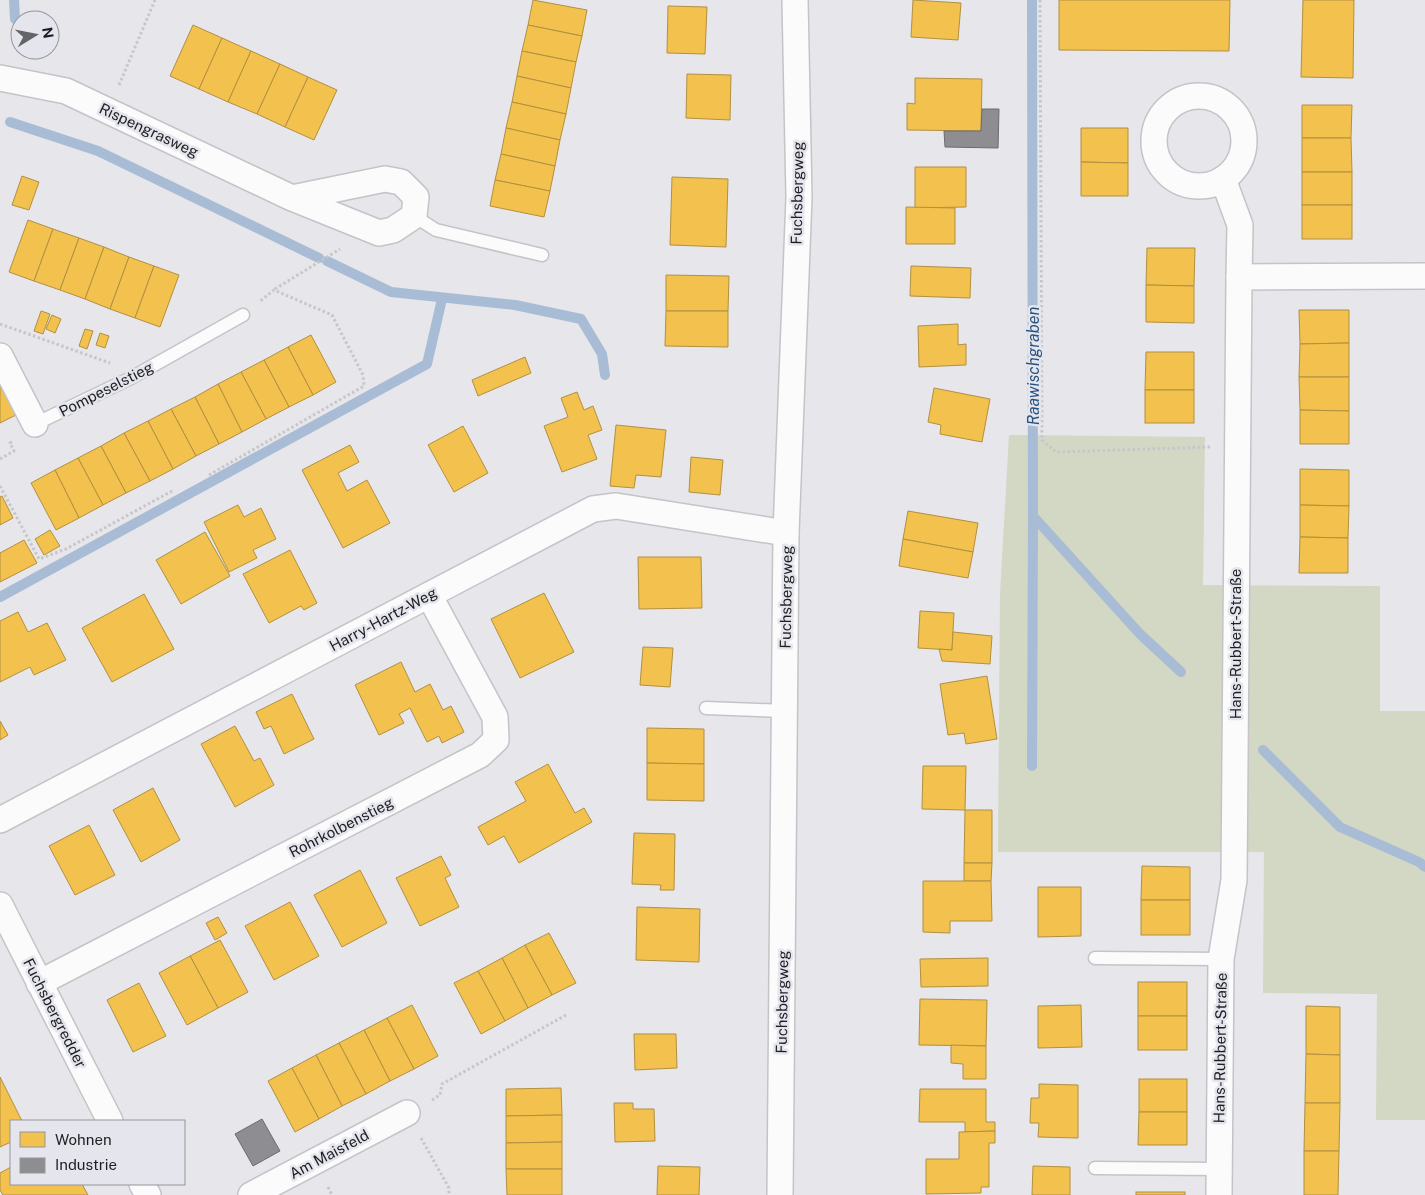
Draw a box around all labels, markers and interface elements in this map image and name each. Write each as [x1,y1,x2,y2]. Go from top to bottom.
north arrow [10,10,60,60]
text: N [39,26,57,40]
street label: Rispengrasweg [97,100,201,160]
street label: Fuchsbergweg [788,141,806,245]
water label: Raawischgraben [1024,307,1043,425]
street label: Pompeselstieg [56,358,156,420]
street label: Fuchsbergweg [777,545,795,649]
street label: Hans-Rubbert-Straße [1227,569,1244,719]
street label: Harry-Hartz-Weg [326,584,440,654]
street label: Rohrkolbenstieg [286,793,396,861]
street label: Fuchsbergweg [773,950,791,1054]
street label: Fuchsbergredder [20,955,90,1071]
street label: Hans-Rubbert-Straße [1210,973,1230,1123]
legend [10,1120,185,1185]
street label: Am Maisfeld [286,1126,372,1182]
text: Wohnen [55,1131,112,1148]
text: Industrie [55,1156,117,1173]

